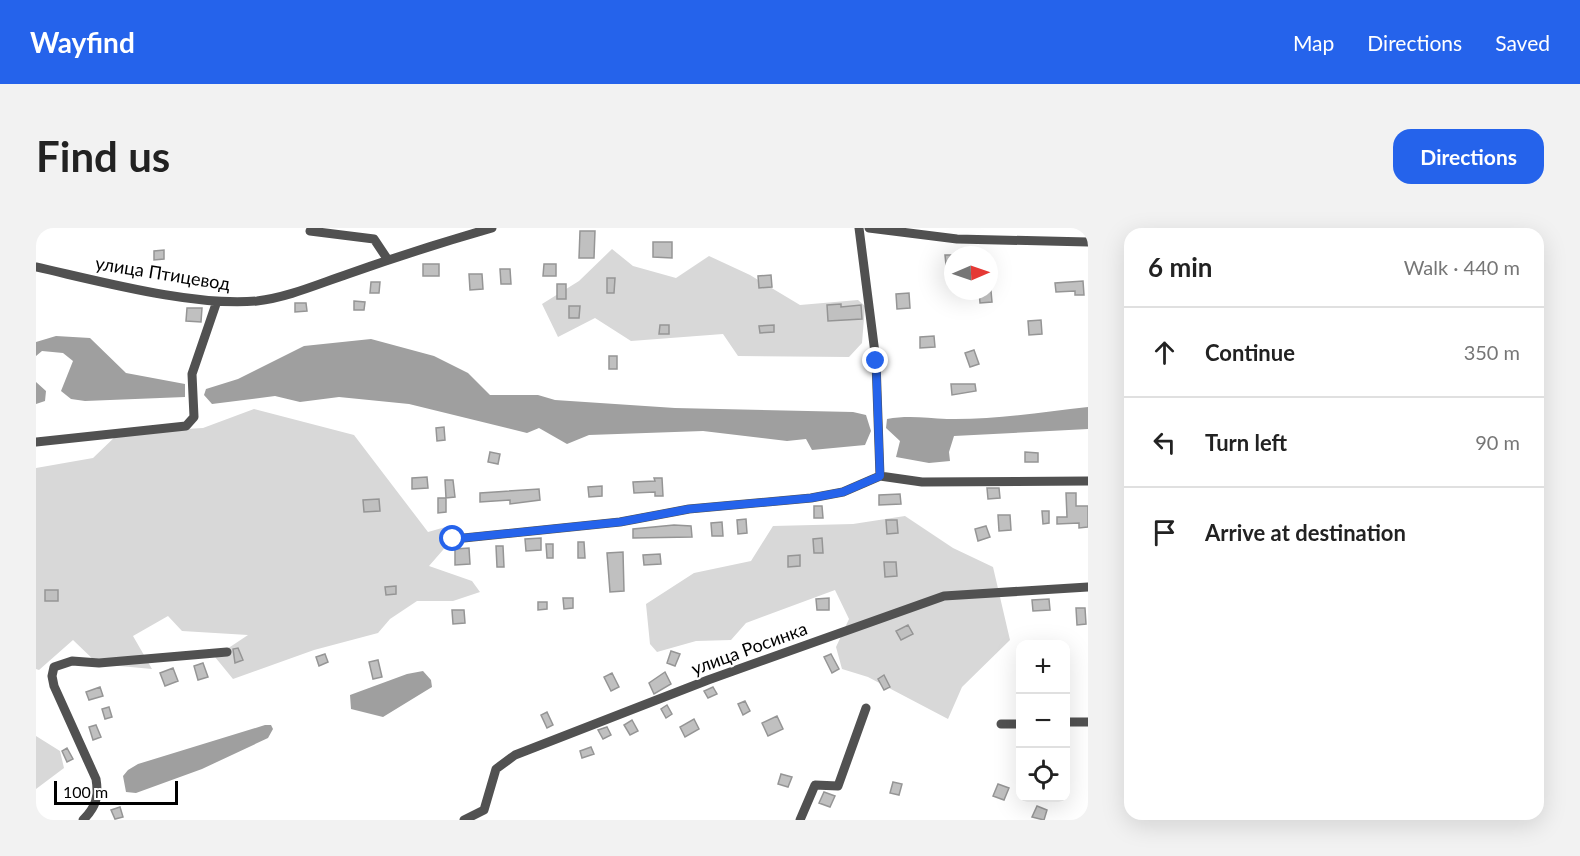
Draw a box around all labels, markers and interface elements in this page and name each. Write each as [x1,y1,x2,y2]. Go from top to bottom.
text: Wayfind [30,25,135,59]
text: Map [1293,30,1334,55]
text: Directions [1367,30,1462,55]
text: Saved [1495,30,1550,55]
button: Directions [1393,129,1544,184]
text: Find us [36,131,170,181]
north arrow [944,246,998,300]
street label: улица Птицевод [94,251,232,295]
text: 6 min [1148,251,1212,283]
text: Walk · 440 m [1404,255,1520,279]
icon: ahead [1148,336,1181,369]
text: Continue [1205,339,1295,366]
text: 350 m [1464,340,1520,364]
route end [862,347,888,373]
icon: left [1148,426,1181,459]
text: Turn left [1205,429,1287,456]
text: 90 m [1475,430,1520,454]
icon: arrive [1148,516,1181,549]
text: Arrive at destination [1205,519,1406,546]
route start [439,525,465,551]
street label: улица Росинка [688,617,810,679]
map controls [1016,640,1070,802]
button: + [1016,640,1070,694]
button: − [1016,694,1070,748]
button: locate [1016,748,1070,802]
scale bar [54,778,178,806]
text: 100 m [63,782,108,801]

